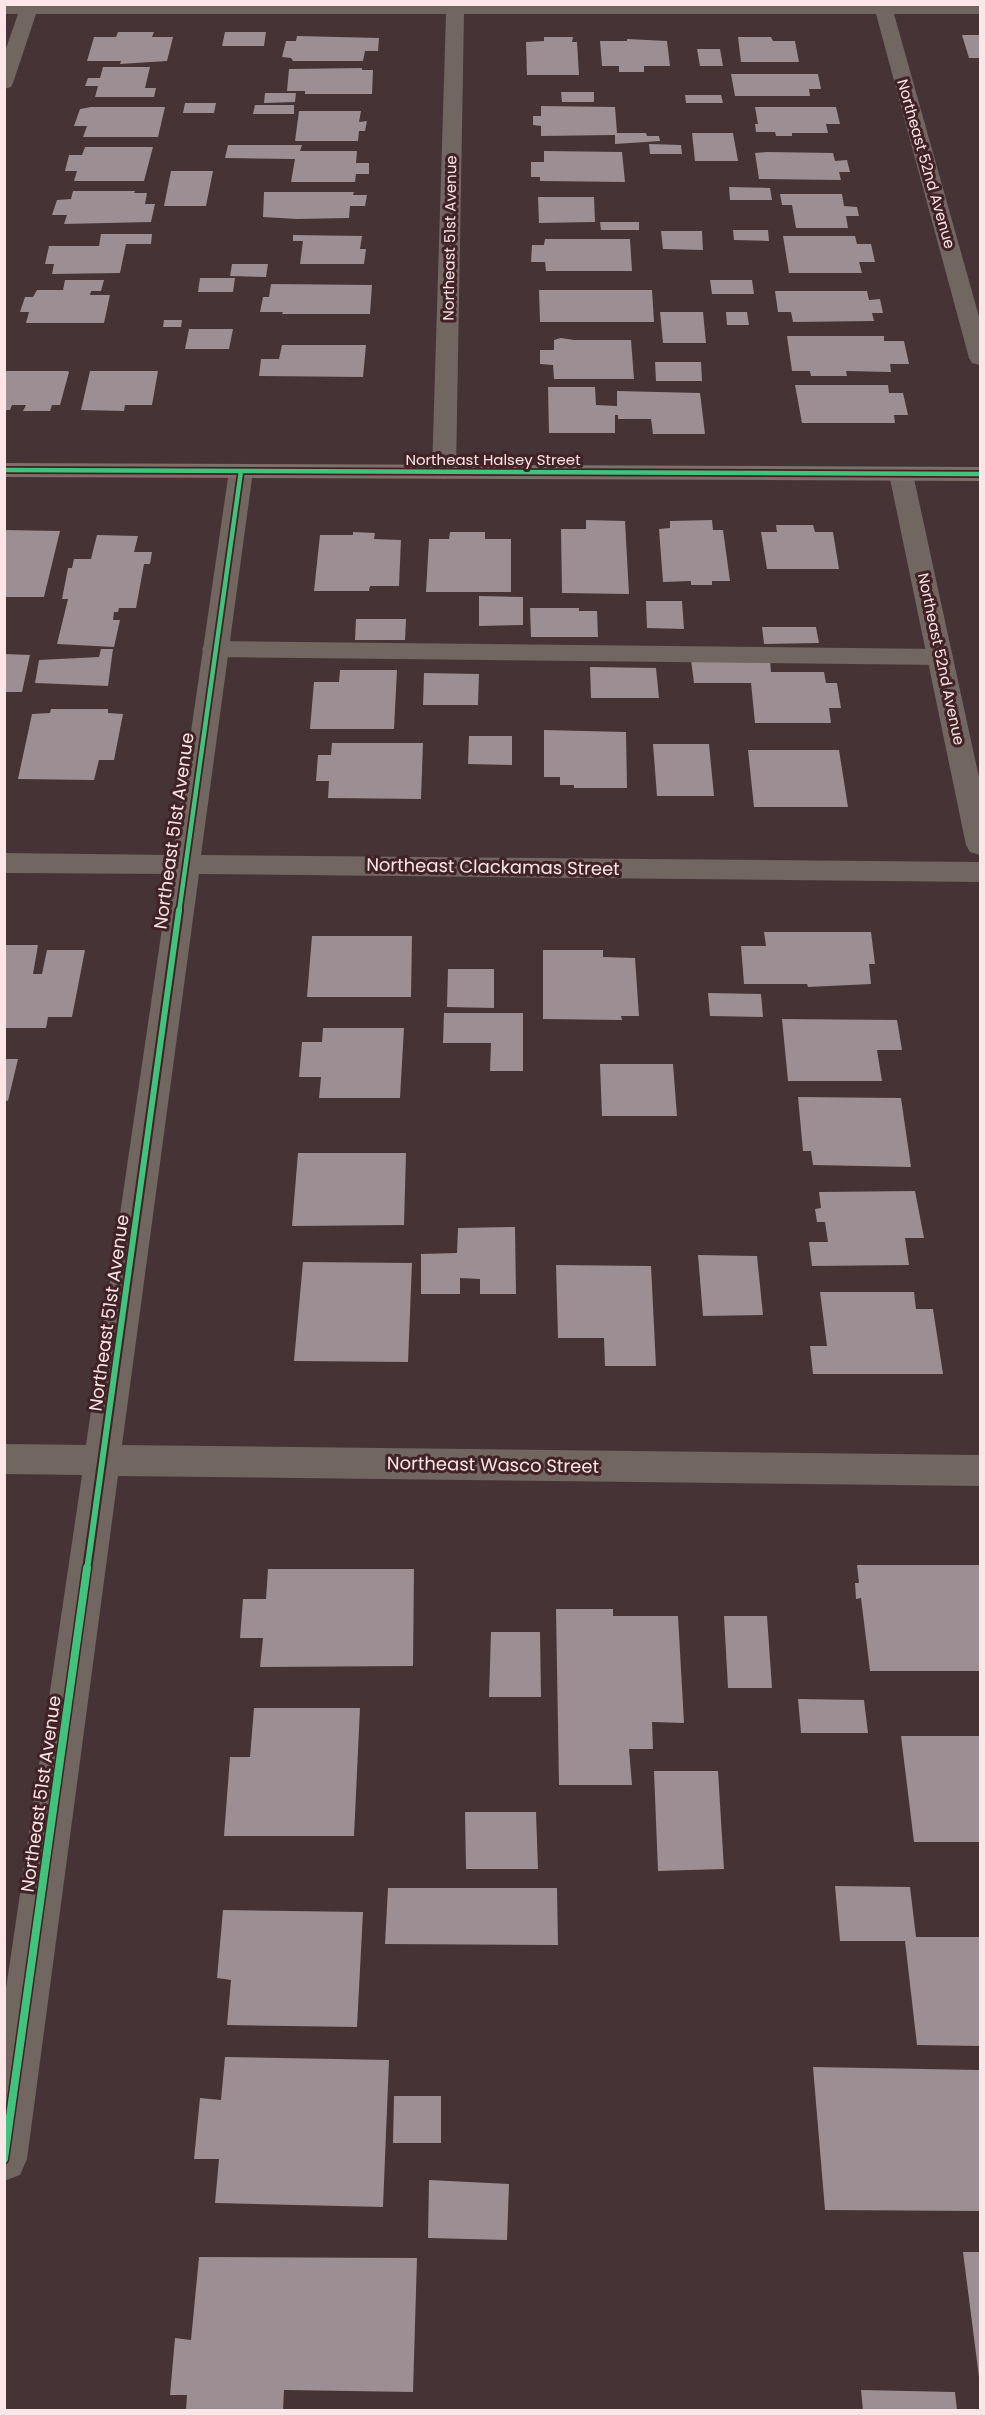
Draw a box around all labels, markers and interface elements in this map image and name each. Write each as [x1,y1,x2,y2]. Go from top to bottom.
street label: Northeast 52nd Avenue [892,77,961,251]
street label: Northeast 51st Avenue [438,155,461,321]
street label: Northeast Halsey Street [405,449,581,470]
street label: Northeast 52nd Avenue [913,571,970,747]
street label: Northeast 51st Avenue [147,731,200,931]
street label: Northeast Clackamas Street [366,852,620,881]
street label: Northeast 51st Avenue [82,1213,135,1413]
street label: Northeast Wasco Street [387,1450,599,1479]
street label: Northeast 51st Avenue [14,1694,67,1894]

